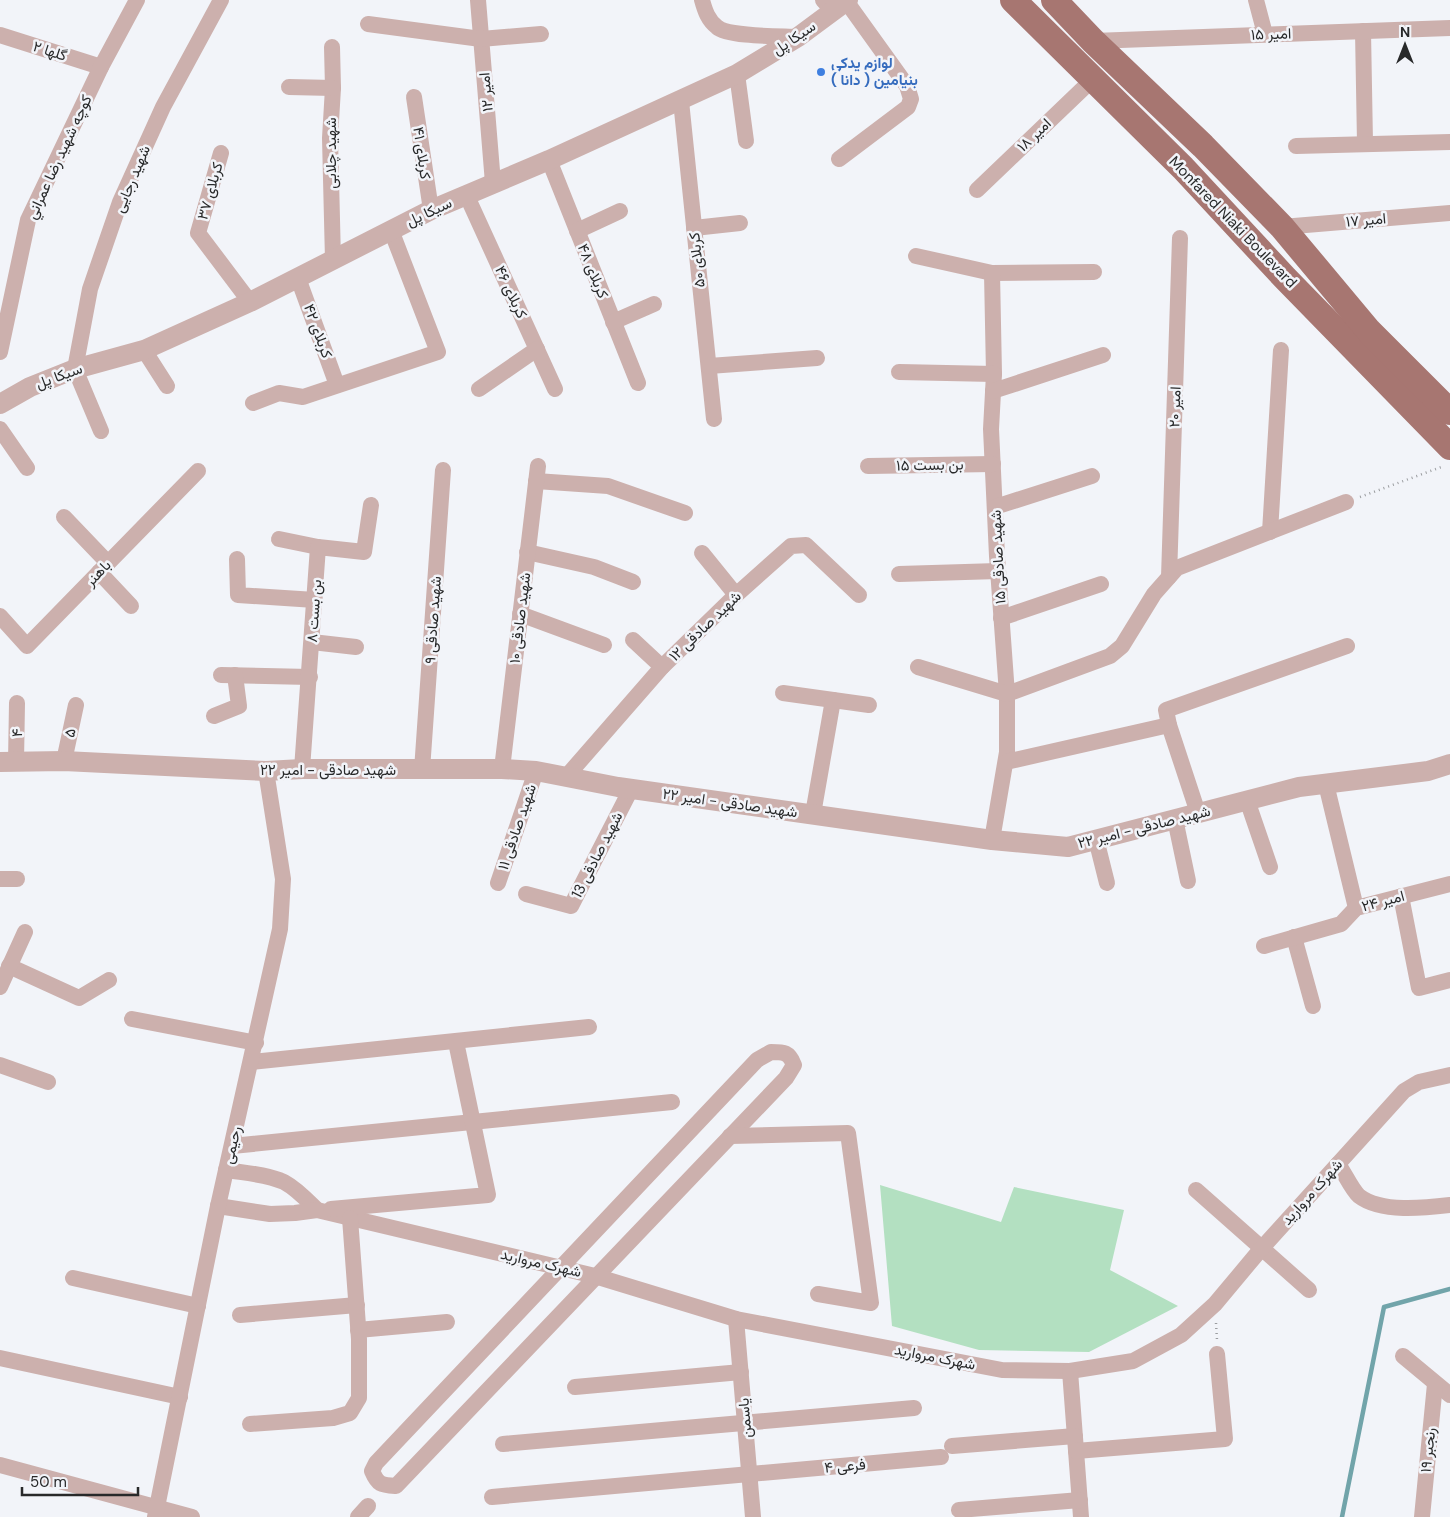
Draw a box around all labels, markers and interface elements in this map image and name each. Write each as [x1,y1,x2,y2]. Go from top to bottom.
street label: سیکا پل [768,16,820,60]
north arrow [1380,20,1430,70]
street label: امیر ۱۵ [1250,23,1292,45]
text: N [1400,23,1410,41]
street label: گلها ۲ [30,36,70,66]
place label: لوازم یدکی بنیامین ( دانا ) [831,53,918,90]
marker: لوازم یدکی بنیامین ( دانا ) [815,66,827,78]
street label: امير ۱۲ [474,72,498,112]
street label: كوچه شهيد رضا عمراني [21,91,99,224]
street label: امیر ۱۸ [1013,114,1055,156]
street label: شهید چلابی [321,117,341,189]
street label: کربلای ۴۱ [408,125,436,181]
street label: شهید رجایی [109,142,155,216]
street label: Monfared Niaki Boulevard [1165,152,1301,292]
street label: کربلای ۳۷ [192,160,228,222]
street label: سیکا پل [403,193,455,231]
street label: امیر ۱۷ [1345,208,1387,232]
street label: کربلای ۵۰ [684,231,710,289]
street label: کربلای ۴۸ [573,241,613,302]
street label: کربلای ۴۶ [490,262,532,322]
street label: کربلای ۴۲ [299,301,337,361]
street label: سیکا پل [33,358,85,394]
street label: امیر ۲۰ [1164,386,1186,428]
street label: بن بست ۱۵ [896,454,964,476]
street label: شهید صادقی ۱۵ [986,509,1010,605]
street label: باهنر [80,555,115,591]
street label: شهید صادقی ۱۰ [504,571,536,665]
street label: شهید صادقی ۹ [420,575,446,665]
street label: بن بست ۸ [302,579,326,643]
street label: شهید صادقی ۱۲ [665,586,746,666]
street label: ۵ [59,726,81,739]
street label: ۴ [7,728,27,737]
street label: شهید صادقی - امیر ۲۲ [260,760,396,780]
street label: شهید صادقی ۱۱ [493,781,541,873]
street label: شهید صادقی - امیر ۲۲ [661,784,799,822]
street label: شهید صادقی - امیر ۲۲ [1076,801,1213,853]
street label: شهید صادقی 13 [567,808,627,902]
street label: امیر ۲۴ [1359,886,1407,916]
street label: رحیمی [218,1124,246,1166]
street label: شهرک مروارید [1277,1155,1347,1229]
street label: شهرک مروارید [499,1244,584,1282]
street label: شهرک مروارید [893,1339,977,1375]
street label: یاسمن [733,1397,757,1439]
street label: رنجبر ۱۹ [1416,1426,1440,1474]
street label: فرعی ۴ [823,1454,867,1478]
scale bar [22,1464,139,1496]
text: 50 m [30,1472,67,1492]

